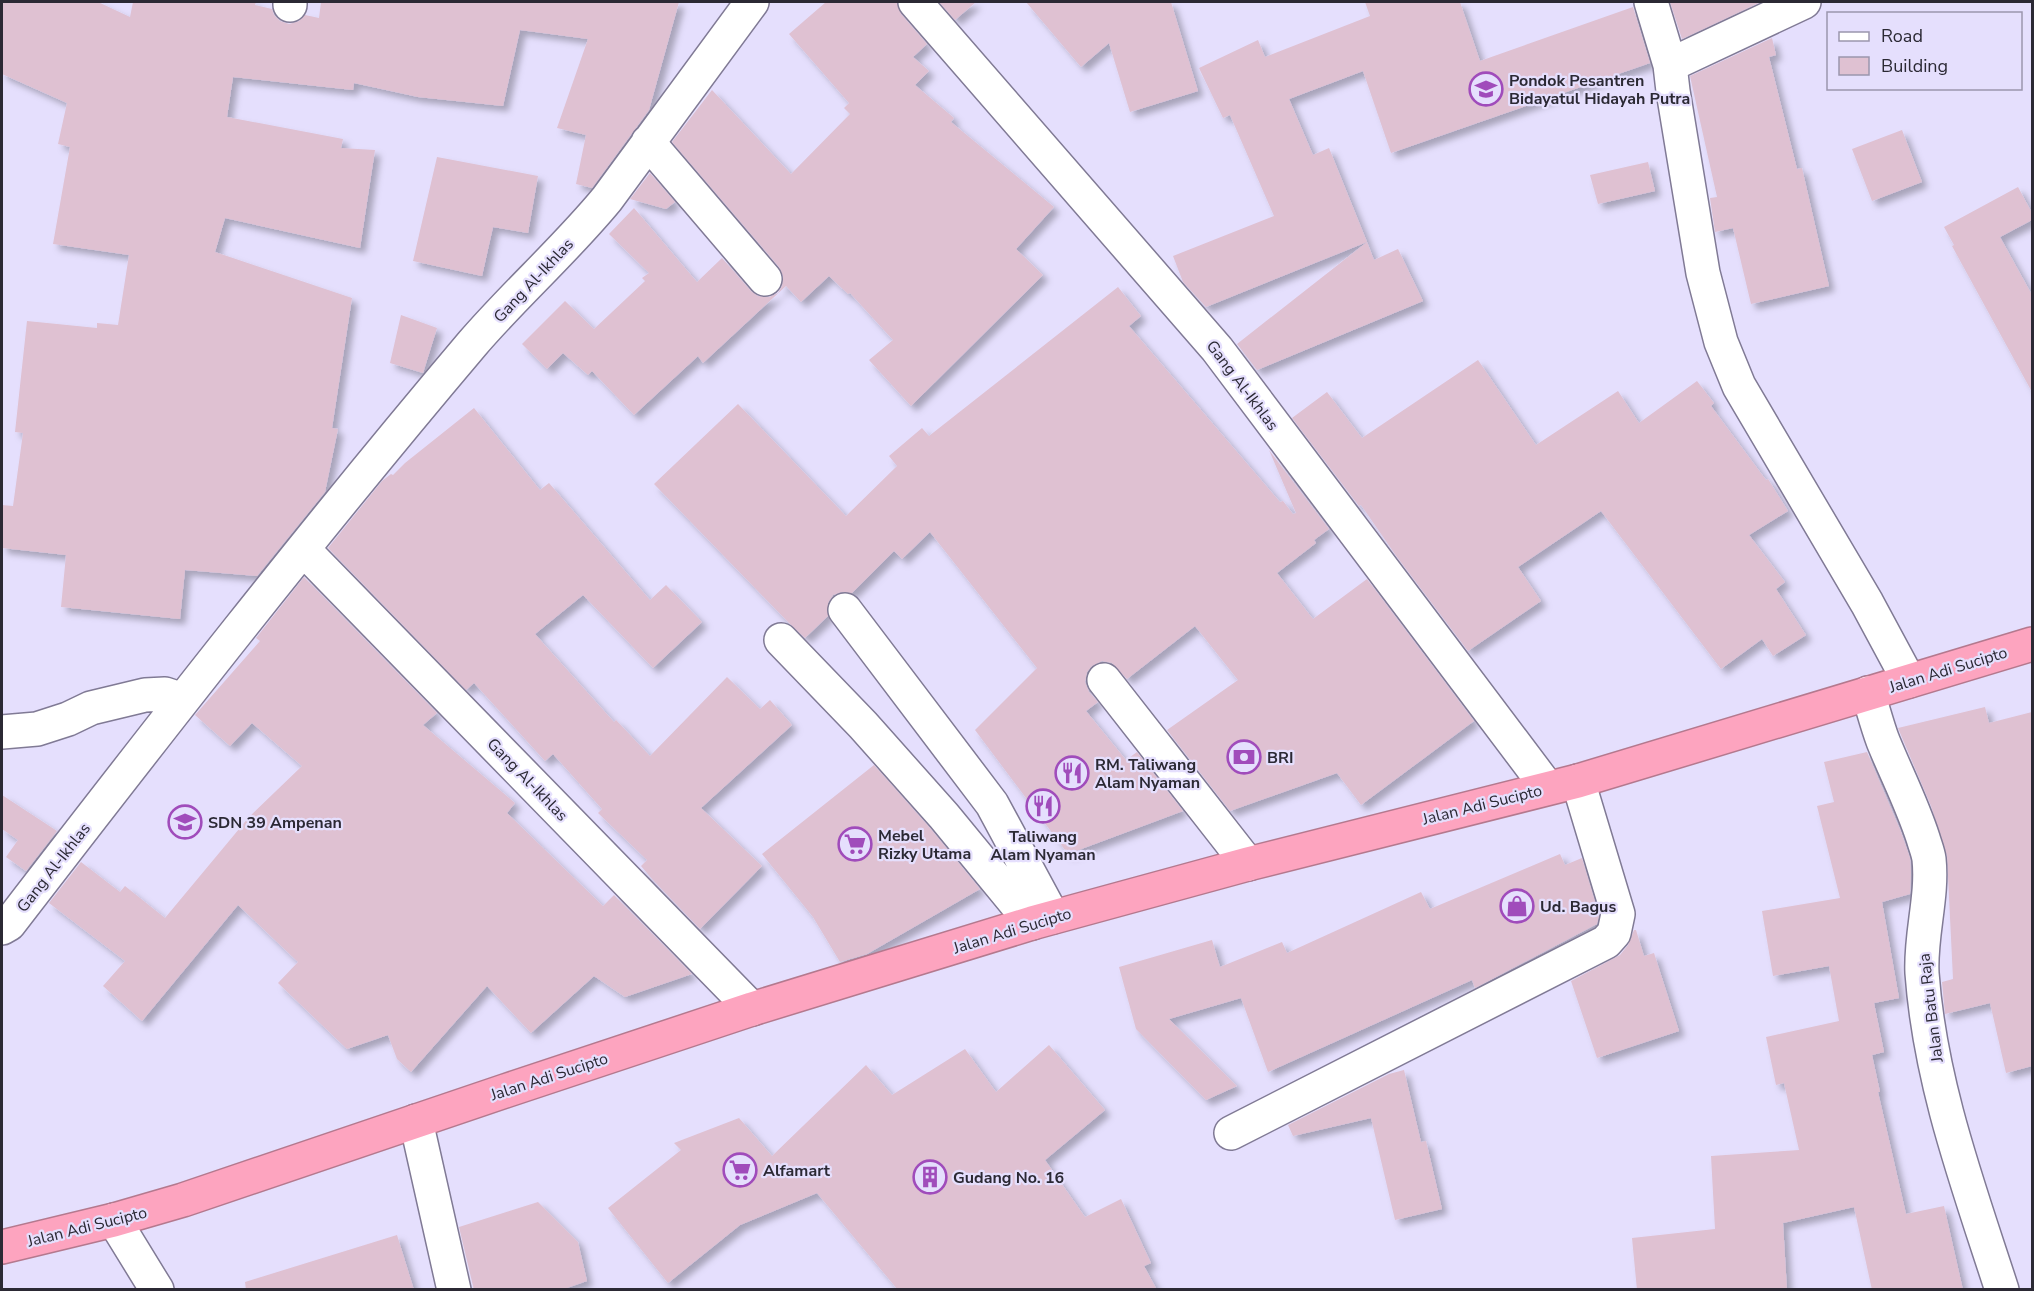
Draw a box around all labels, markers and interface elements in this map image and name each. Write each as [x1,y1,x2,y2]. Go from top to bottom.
legend [1827,12,2022,90]
text: Road [1881,24,1923,48]
text: Building [1881,54,1948,78]
place label: Pondok Pesantren Bidayatul Hidayah Putra [1509,70,1690,110]
school or university icon: Pondok Pesantren Bidayatul Hidayah Putra [1468,71,1504,107]
street label: Gang Al-Ikhlas [489,234,579,328]
street label: Gang Al-Ikhlas [1201,336,1283,435]
street label: Jalan Adi Sucipto [1886,642,2010,699]
street label: Gang Al-Ikhlas [482,733,573,826]
bank icon: BRI [1226,739,1262,775]
place label: BRI [1267,747,1293,769]
place label: RM. Taliwang Alam Nyaman [1095,754,1200,794]
restaurant icon: RM. Taliwang Alam Nyaman [1054,755,1090,791]
street label: Jalan Adi Sucipto [1419,779,1544,831]
restaurant icon: Taliwang Alam Nyaman [1025,788,1061,824]
school or university icon: SDN 39 Ampenan [167,804,203,840]
place label: SDN 39 Ampenan [208,812,342,834]
street label: Gang Al-Ikhlas [12,818,96,917]
place label: Mebel Rizky Utama [878,825,971,865]
supermarket icon: Mebel Rizky Utama [837,826,873,862]
place label: Taliwang Alam Nyaman [990,826,1096,866]
shop icon: Ud. Bagus [1499,888,1535,924]
place label: Ud. Bagus [1540,896,1616,918]
street label: Jalan Adi Sucipto [950,903,1074,960]
street label: Jalan Batu Raja [1913,952,1949,1065]
street label: Jalan Adi Sucipto [487,1048,611,1107]
supermarket icon: Alfamart [722,1152,758,1188]
building icon: Gudang No. 16 [912,1159,948,1195]
place label: Alfamart [763,1160,831,1182]
place label: Gudang No. 16 [953,1167,1064,1189]
street label: Jalan Adi Sucipto [24,1201,149,1253]

